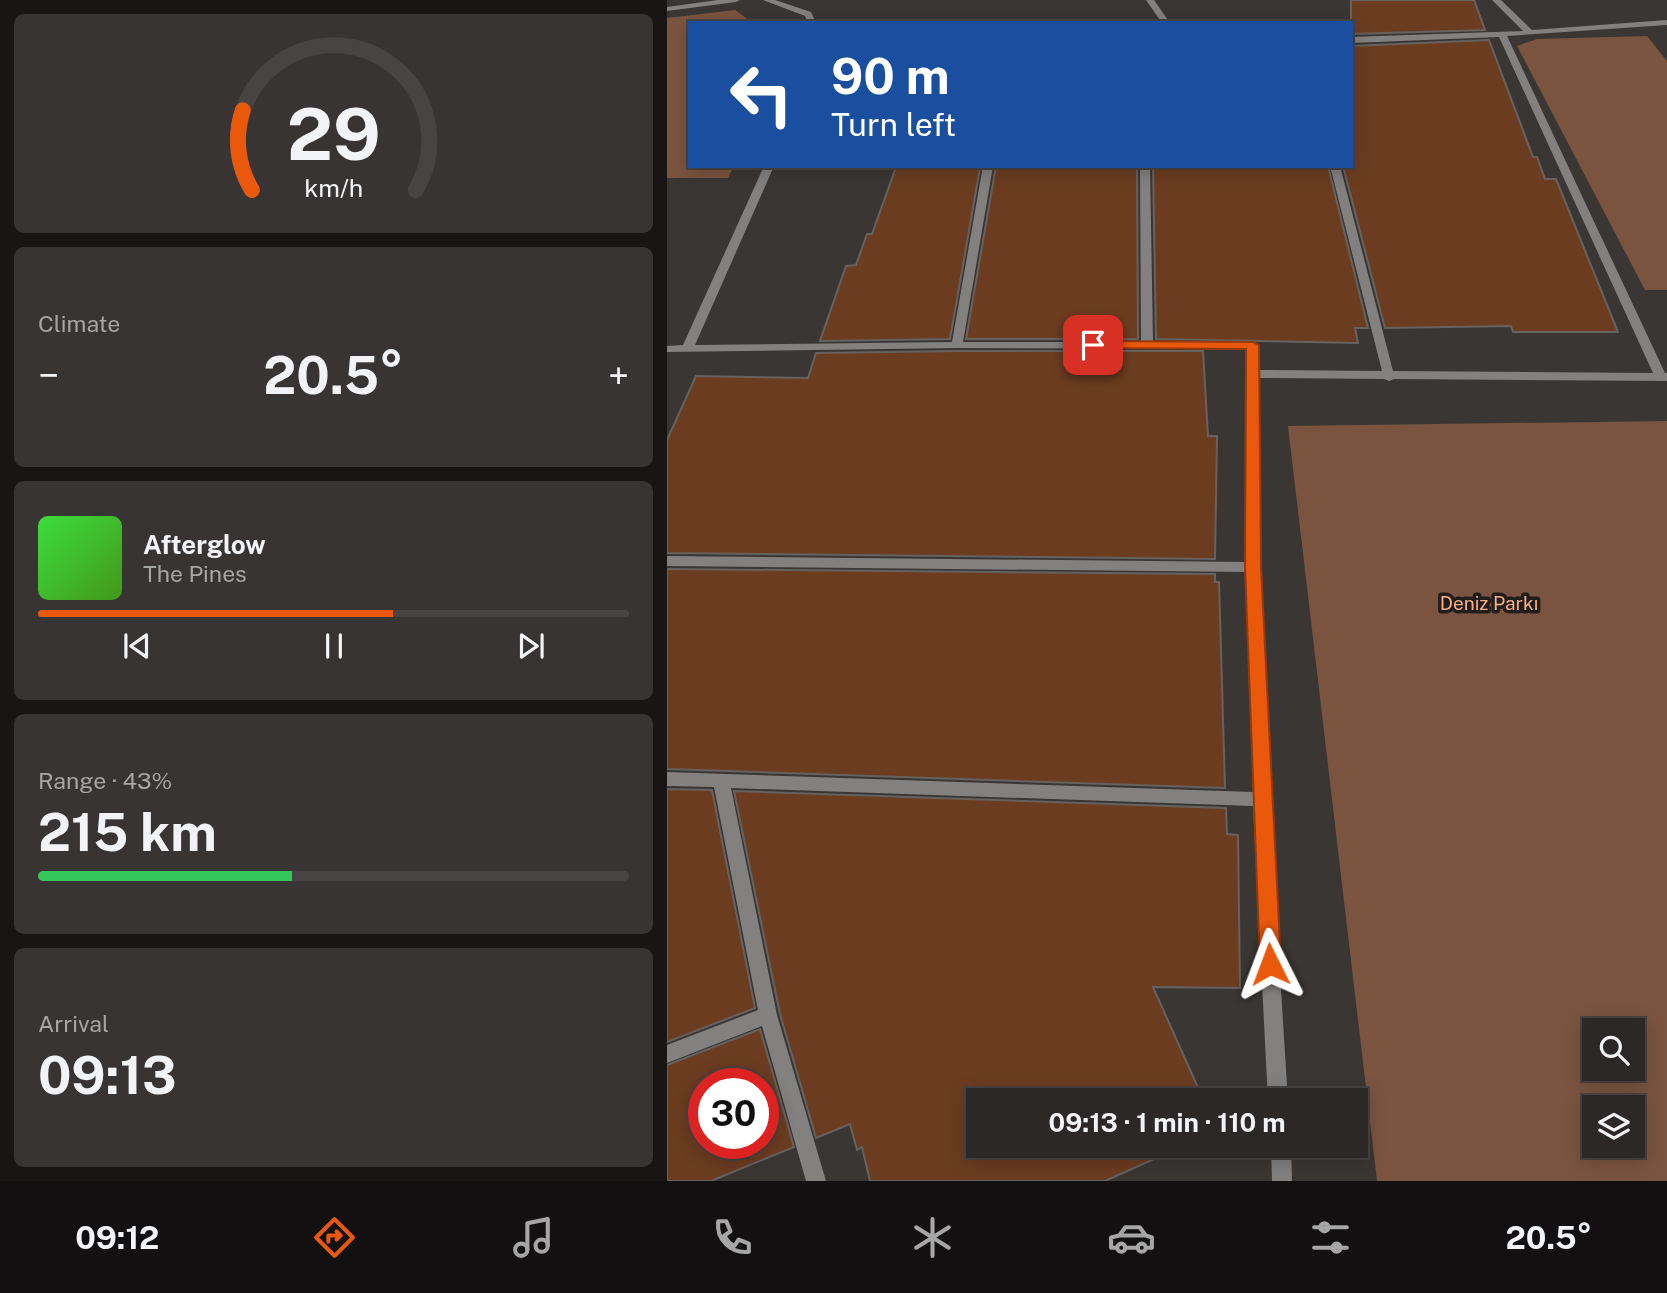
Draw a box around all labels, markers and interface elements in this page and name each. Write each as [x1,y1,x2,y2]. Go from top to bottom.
text: 90 m [831,47,950,105]
icon: left [716,49,807,140]
text: 29 [286,91,381,176]
text: Turn left [831,106,956,143]
text: km/h [304,173,363,203]
text: Climate [38,310,120,337]
pin [1063,315,1123,375]
icon: arrive [1074,326,1112,364]
text: 20.5° [263,345,404,406]
text: − [38,353,59,398]
text: + [608,353,629,398]
text: Afterglow [143,529,266,560]
text: The Pines [143,560,247,587]
park label: Deniz Parkı [1440,592,1538,614]
icon: previous [118,627,156,665]
icon: pause [315,627,353,665]
icon: next [512,627,550,665]
text: Range · 43% [38,767,172,794]
text: 215 km [38,802,217,863]
position arrow [1233,927,1307,1001]
text: Arrival [38,1010,109,1037]
map controls [1582,1018,1645,1158]
button: search [1582,1018,1645,1081]
text: 09:13 [38,1045,176,1106]
speed limit sign: 30 [688,1068,779,1159]
button: layers [1582,1095,1645,1158]
text: 09:13 · 1 min · 110 m [1049,1107,1285,1138]
icon: directions [310,1213,359,1262]
icon: music [509,1213,558,1262]
icon: phone [708,1213,757,1262]
icon: climate [908,1213,957,1262]
icon: car [1107,1213,1156,1262]
icon: filters [1306,1213,1355,1262]
text: 09:12 [75,1219,159,1256]
text: 20.5° [1505,1219,1592,1256]

